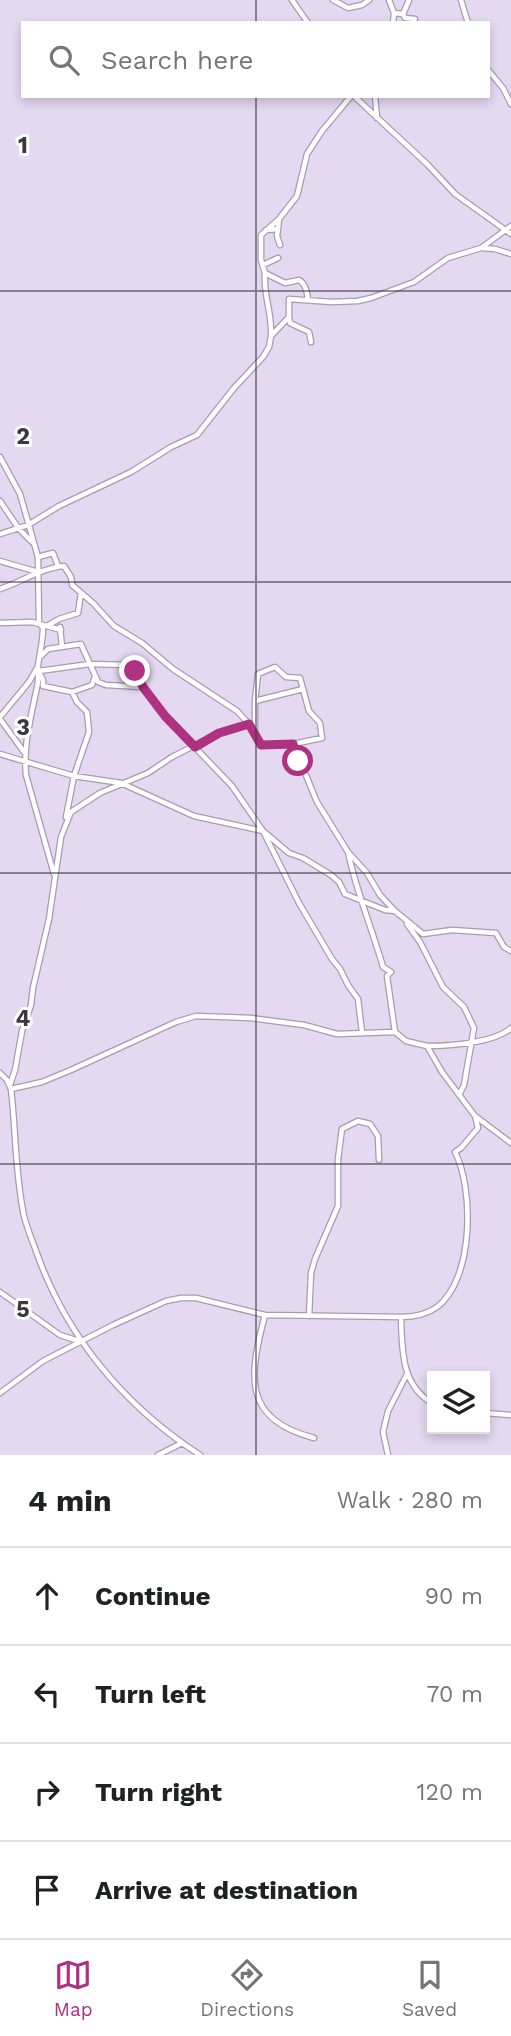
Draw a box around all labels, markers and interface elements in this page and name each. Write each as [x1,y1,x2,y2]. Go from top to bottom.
search box [21,21,490,98]
icon: search [45,41,83,79]
text: Search here [101,45,253,75]
text: 1 [18,132,28,159]
text: 2 [16,423,30,450]
route end [119,655,150,686]
text: 3 [16,714,30,741]
route start [282,745,313,776]
text: 4 [16,1005,31,1032]
text: 5 [16,1296,30,1323]
map controls [427,1371,490,1434]
button: layers [427,1371,490,1434]
text: 4 min [28,1483,112,1518]
text: Walk · 280 m [337,1487,483,1514]
icon: ahead [28,1577,66,1615]
text: Continue [95,1581,211,1611]
text: 90 m [425,1583,483,1610]
icon: left [28,1675,66,1713]
text: Turn left [95,1679,206,1709]
text: 70 m [426,1681,483,1708]
icon: right [28,1773,66,1811]
text: Turn right [95,1777,222,1807]
text: 120 m [417,1779,483,1806]
icon: arrive [28,1871,66,1909]
text: Arrive at destination [95,1875,358,1905]
tab: Map [54,1956,93,2021]
tab: Directions [200,1956,294,2021]
tab: Saved [402,1956,457,2021]

